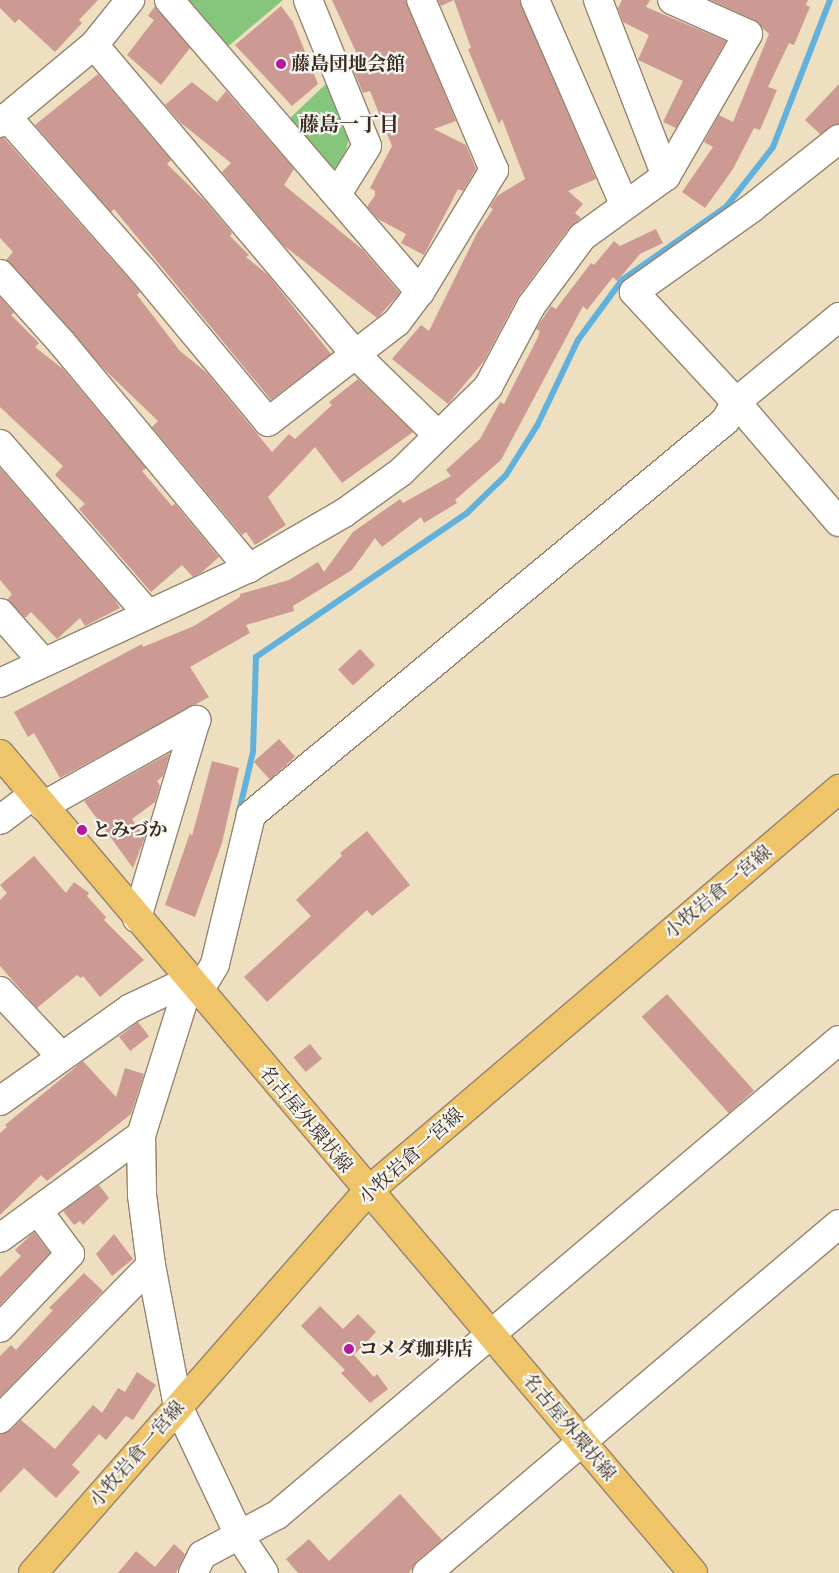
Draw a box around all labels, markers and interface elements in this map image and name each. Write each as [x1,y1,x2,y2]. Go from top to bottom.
place label: 藤島団地会館 [291,53,405,75]
marker: 藤島団地会館 [275,58,287,70]
district label: 藤島一丁目 [299,112,399,136]
place label: とみづか [92,819,168,841]
marker: とみづか [76,824,88,836]
street label: 小牧岩倉一宮線 [660,841,776,943]
street label: 名古屋外環状線 [255,1061,357,1177]
street label: 小牧岩倉一宮線 [354,1103,468,1209]
place label: コメダ珈琲店 [359,1338,473,1360]
marker: コメダ珈琲店 [343,1343,355,1355]
street label: 名古屋外環状線 [518,1369,620,1485]
street label: 小牧岩倉一宮線 [85,1396,189,1512]

